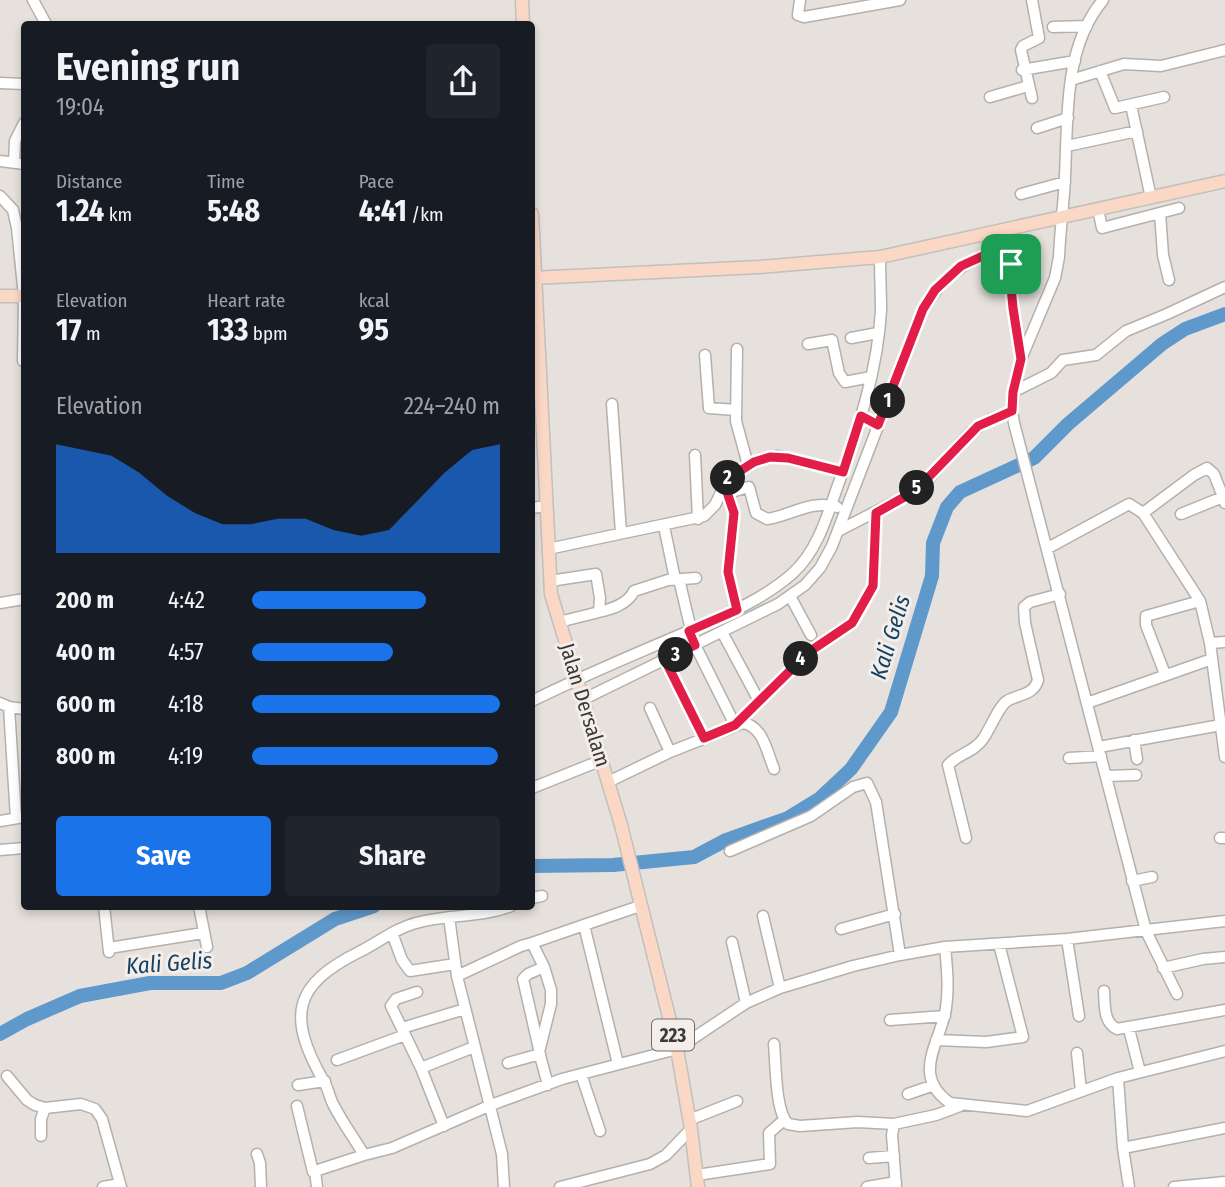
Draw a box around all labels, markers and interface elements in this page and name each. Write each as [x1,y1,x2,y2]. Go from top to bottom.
text: Evening run [56,44,240,90]
button: share [426,44,500,118]
text: 19:04 [56,93,104,121]
text: Distance [56,170,123,193]
text: Time [207,170,245,193]
text: Pace [359,170,394,193]
text: 1.24 [56,193,104,229]
text: 5:48 [207,193,260,229]
text: 4:41 [359,193,407,229]
text: km [104,203,132,226]
text: /km [407,203,444,226]
pin [981,234,1041,294]
icon: arrive [992,245,1030,283]
text: Elevation [56,289,128,312]
text: Heart rate [207,289,285,312]
text: kcal [359,289,389,312]
text: 17 [56,312,81,348]
text: 133 [207,312,248,348]
text: 95 [359,312,389,348]
text: m [81,322,101,345]
text: bpm [248,322,288,345]
pin: 1 [870,384,906,418]
text: 1 [883,389,892,412]
text: Elevation [56,392,143,420]
text: 224–240 m [404,392,500,420]
pin: 2 [710,461,746,496]
text: 2 [723,466,732,489]
pin: 5 [900,470,934,505]
text: 5 [912,476,921,499]
text: 200 m [56,586,114,614]
text: 4:42 [168,586,205,614]
water label: Kali Gelis [864,591,916,682]
text: 400 m [56,638,115,666]
text: 4:57 [168,638,204,666]
pin: 3 [658,638,694,672]
street label: Jalan Dersalam [554,640,616,770]
pin: 4 [784,642,818,676]
text: 3 [671,643,680,666]
text: 4 [796,647,805,670]
text: 600 m [56,690,115,718]
text: 4:18 [168,690,204,718]
text: 800 m [56,742,116,770]
text: 4:19 [168,742,203,770]
button: Save [56,816,271,896]
button: Share [285,816,500,896]
water label: Kali Gelis [125,946,213,980]
road number: 223 [652,1020,694,1050]

